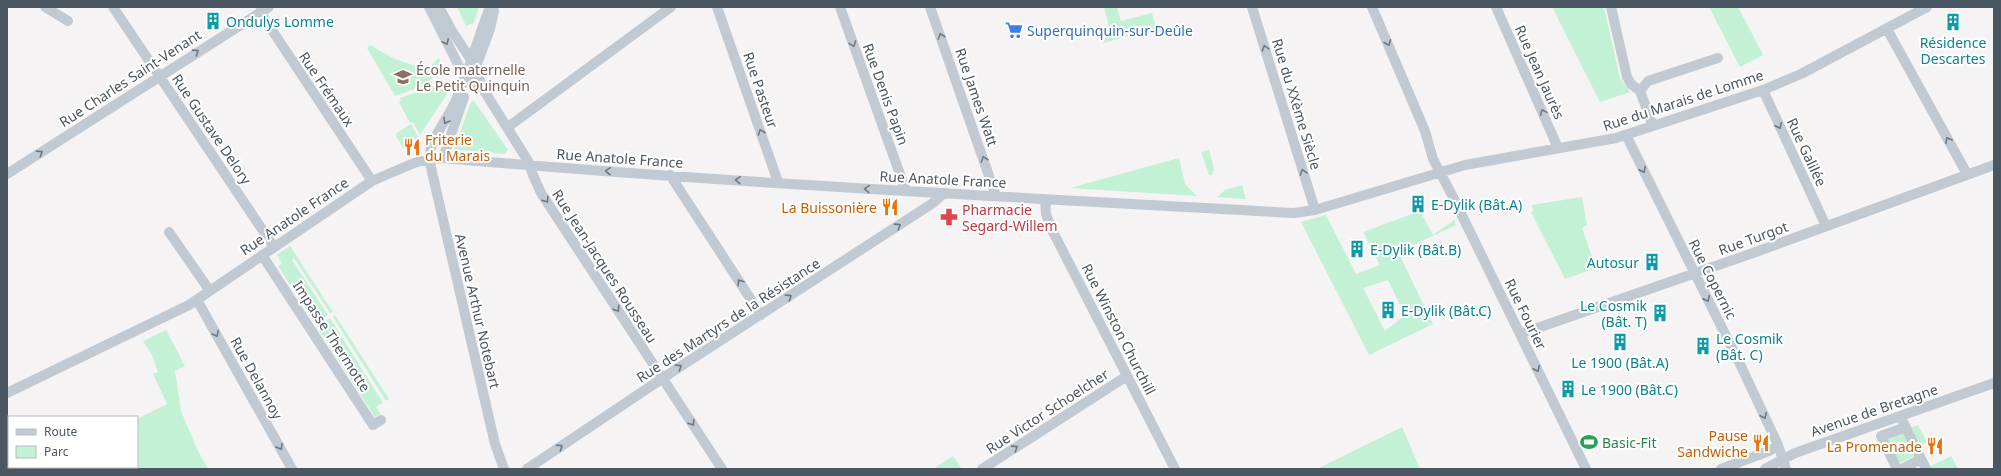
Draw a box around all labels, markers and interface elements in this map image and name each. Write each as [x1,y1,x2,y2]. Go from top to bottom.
building icon: Ondulys Lomme [203,11,223,31]
place label: Ondulys Lomme [226,12,334,31]
building icon: Résidence Descartes [1943,12,1963,32]
supermarket icon: Superquinquin-sur-Deûle [1004,20,1024,40]
place label: Superquinquin-sur-Deûle [1027,21,1193,40]
street label: Rue Jean Jaurès [1511,22,1569,122]
street label: Rue Charles Saint-Venant [55,25,205,131]
one-way arrow [937,33,945,40]
place label: Résidence Descartes [1920,33,1986,68]
street label: Rue du XXème Siècle [1268,36,1326,172]
one-way arrow [441,38,449,45]
one-way arrow [1383,39,1391,46]
one-way arrow [848,40,857,47]
street label: Rue Denis Papin [859,41,913,147]
street label: Rue James Watt [951,45,1003,149]
one-way arrow [1261,45,1270,52]
street label: Rue Frémaux [295,48,359,131]
street label: Rue Pasteur [739,49,783,131]
one-way arrow [192,50,199,57]
place label: École maternelle Le Petit Quinquin [416,60,530,95]
street label: Rue du Marais de Lomme [1600,65,1766,135]
school or university icon: École maternelle Le Petit Quinquin [393,67,413,87]
street label: Rue Gustave Delory [168,70,256,189]
one-way arrow [1540,108,1548,116]
street label: Rue Galilée [1783,115,1831,189]
one-way arrow [443,117,450,124]
one-way arrow [1774,121,1782,129]
one-way arrow [757,129,766,136]
place label: Friterie du Marais [425,130,490,165]
restaurant icon: Friterie du Marais [402,137,422,157]
one-way arrow [1946,137,1953,144]
street label: Rue Anatole France [556,144,684,172]
one-way arrow [36,150,43,158]
one-way arrow [980,156,988,163]
street label: Rue Anatole France [879,166,1007,192]
one-way arrow [1638,166,1646,174]
one-way arrow [605,167,611,176]
one-way arrow [1299,169,1308,176]
street label: Rue Anatole France [236,173,352,259]
one-way arrow [735,175,741,184]
one-way arrow [864,184,870,193]
street label: Rue Jean-Jacques Rousseau [548,186,662,346]
building icon: E-Dylik (Bât.A) [1408,194,1428,214]
place label: E-Dylik (Bât.A) [1431,195,1522,214]
one-way arrow [541,196,548,203]
restaurant icon: La Buissonière [880,197,900,217]
place label: La Buissonière [781,198,877,217]
place label: Pharmacie Segard-Willem [962,200,1058,235]
pharmacy icon: Pharmacie Segard-Willem [939,207,959,227]
street label: Rue Turgot [1716,217,1790,259]
one-way arrow [894,223,901,231]
street label: Avenue Arthur Notebart [451,232,505,390]
street label: Rue Copernic [1685,236,1741,323]
building icon: E-Dylik (Bât.B) [1347,239,1367,259]
place label: E-Dylik (Bât.B) [1370,240,1461,259]
building icon: Autosur [1642,252,1662,272]
street label: Rue des Martyrs de la Résistance [632,253,824,387]
place label: Autosur [1587,253,1639,272]
street label: Rue Winston Churchill [1078,260,1160,398]
street label: Rue Fourier [1501,276,1551,353]
street label: Impasse Thermotte [289,277,375,395]
one-way arrow [738,280,745,287]
one-way arrow [785,294,792,302]
one-way arrow [1702,295,1710,303]
place label: Le Cosmik (Bât. T) [1580,296,1648,331]
building icon: E-Dylik (Bât.C) [1378,300,1398,320]
place label: E-Dylik (Bât.C) [1401,301,1491,320]
building icon: Le Cosmik (Bât. T) [1650,303,1670,323]
one-way arrow [612,305,620,312]
place label: Le Cosmik (Bât. C) [1716,329,1784,364]
one-way arrow [211,330,218,337]
building icon: Le 1900 (Bât.A) [1610,332,1630,352]
street label: Rue Delannoy [227,334,288,423]
building icon: Le Cosmik (Bât. C) [1693,336,1713,356]
place label: Le 1900 (Bât.A) [1571,353,1669,372]
street label: Rue Victor Schoelcher [982,364,1112,458]
one-way arrow [675,365,682,372]
one-way arrow [1532,365,1540,373]
building icon: Le 1900 (Bât.C) [1558,379,1578,399]
street label: Avenue de Bretagne [1808,379,1940,441]
place label: Le 1900 (Bât.C) [1581,380,1678,399]
one-way arrow [1759,412,1767,419]
legend [8,416,138,468]
one-way arrow [687,419,695,426]
text: Route [44,423,77,440]
place label: Pause Sandwiche [1677,426,1748,461]
sports icon: Basic-Fit [1579,432,1599,452]
place label: Basic-Fit [1602,433,1656,452]
restaurant icon: Pause Sandwiche [1751,433,1771,453]
restaurant icon: La Promenade [1925,436,1945,456]
place label: La Promenade [1827,437,1922,456]
text: Parc [44,443,69,460]
one-way arrow [275,443,282,450]
one-way arrow [555,445,562,452]
one-way arrow [1011,445,1018,453]

